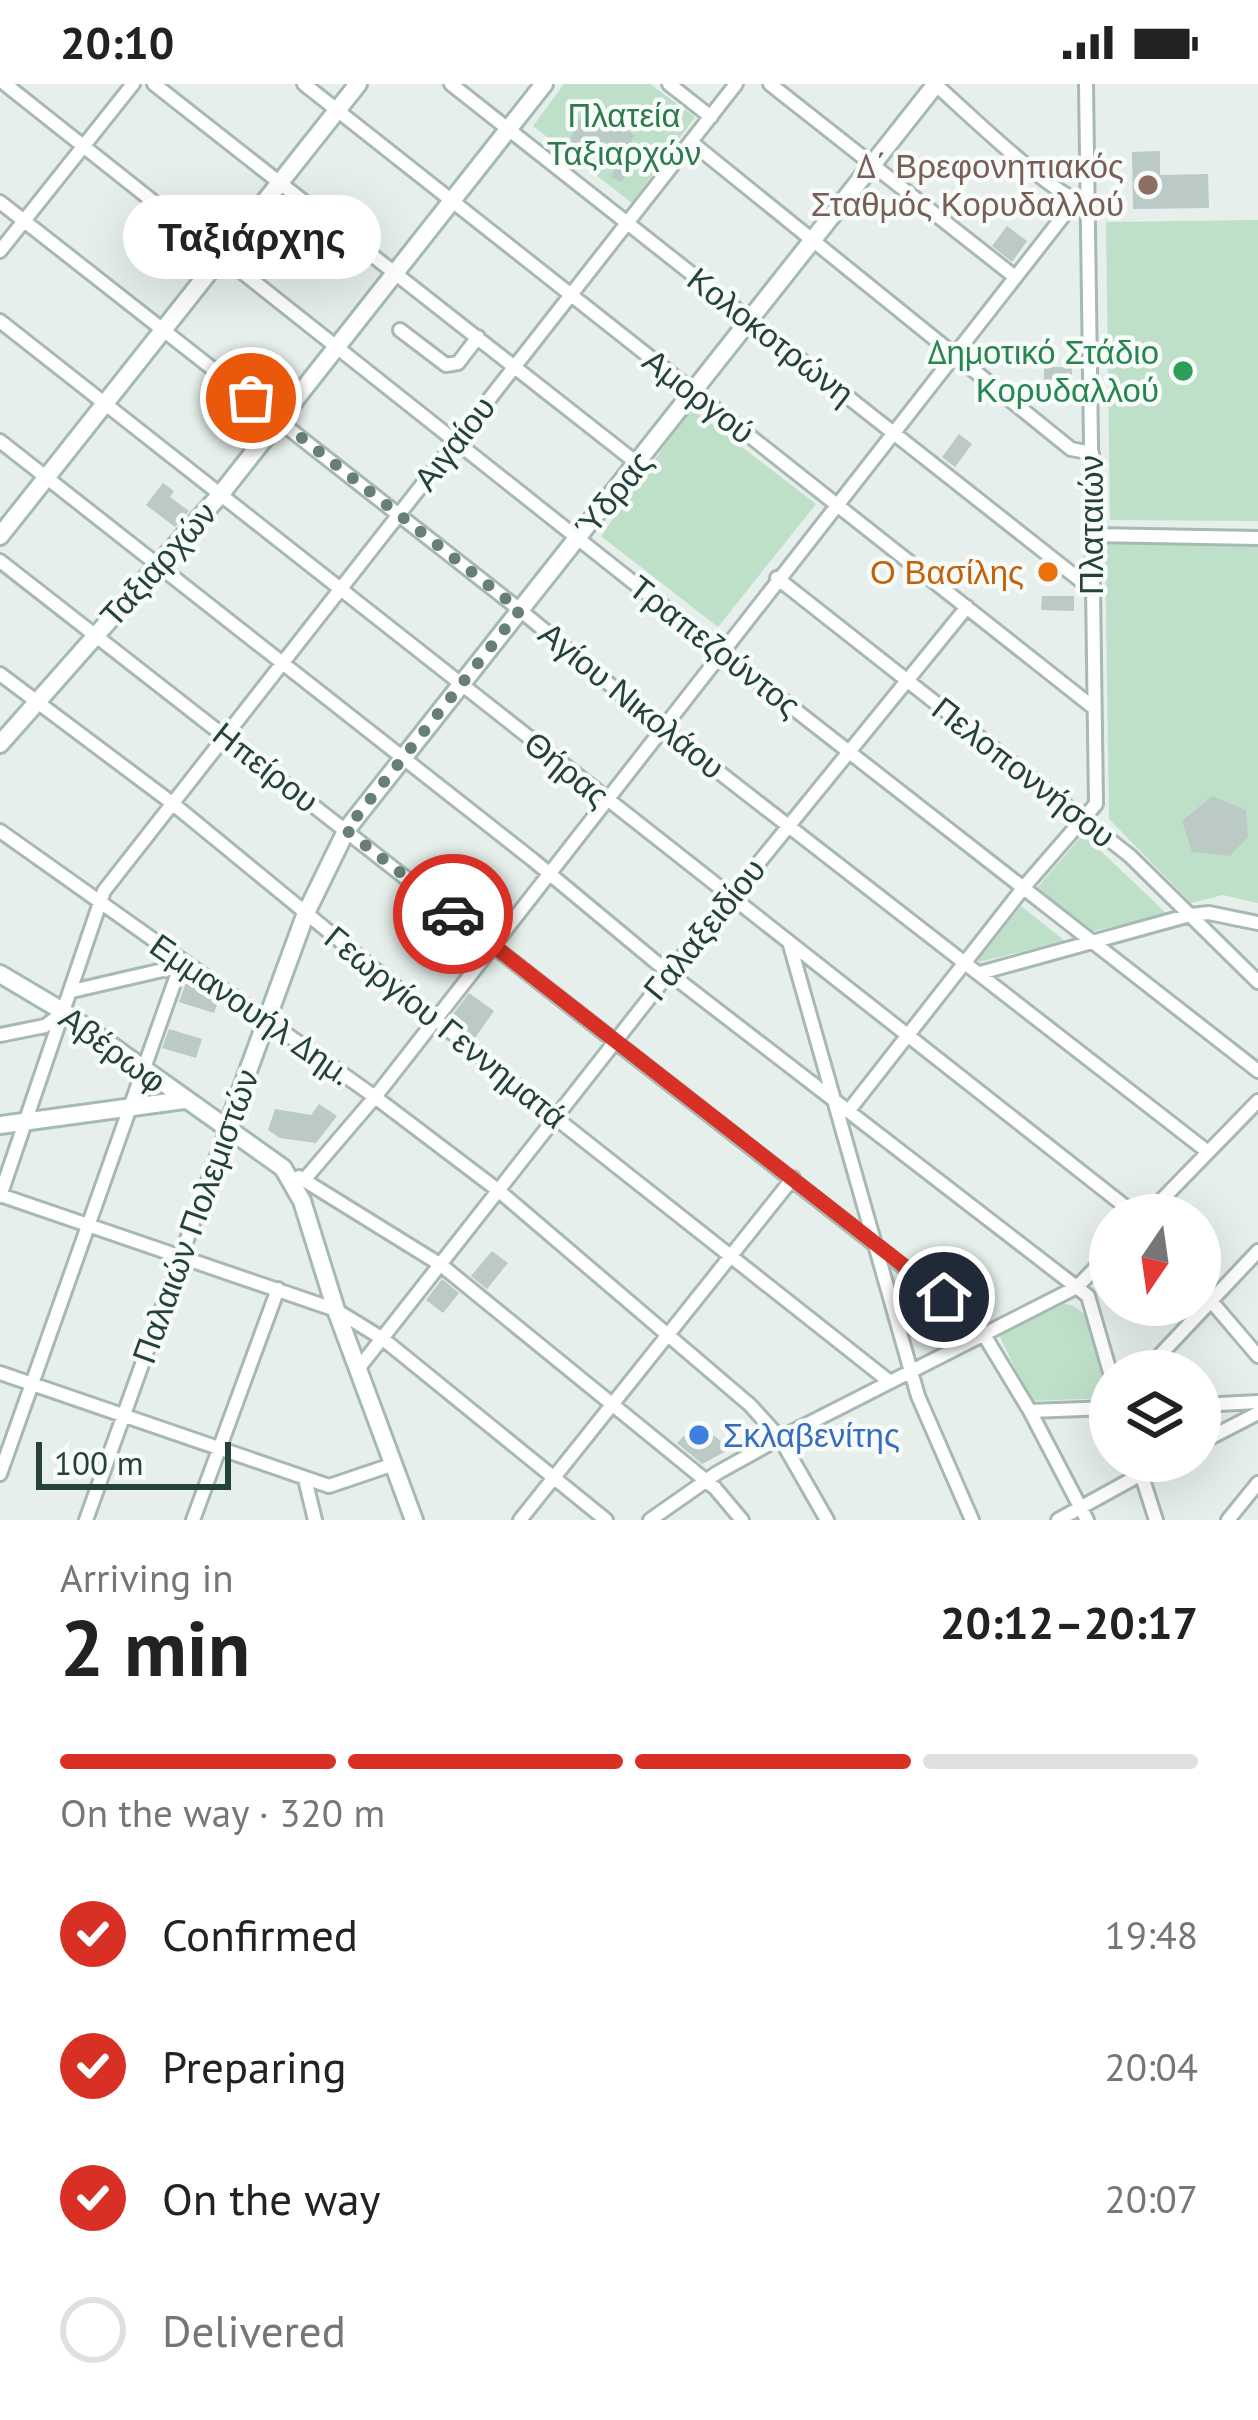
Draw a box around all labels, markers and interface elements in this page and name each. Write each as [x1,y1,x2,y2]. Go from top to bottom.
text: 20:10 [60,13,174,71]
park label: Πλατεία Ταξιαρχών [547,93,701,174]
place label: Δ΄ Βρεφονηπιακός Σταθμός Κορυδαλλού [811,144,1124,225]
marker: Δ΄ Βρεφονηπιακός Σταθμός Κορυδαλλού [1135,172,1161,198]
callout: Ταξιάρχης [122,194,380,278]
text: Ταξιάρχης [158,211,346,262]
street label: Κολοκοτρώνη [679,257,863,414]
place label: Δημοτικό Στάδιο Κορυδαλλού [928,330,1159,411]
street label: Αμοργού [635,339,764,453]
pin [200,347,302,449]
marker: Δημοτικό Στάδιο Κορυδαλλού [1170,358,1196,384]
icon: bag [218,365,284,431]
street label: Αιγαίου [403,387,504,499]
street label: Ύδρας [564,441,661,546]
street label: Πλαταιών [1069,455,1112,595]
street label: Ταξιαρχών [90,492,225,635]
place label: Ο Βασίλης [870,550,1024,593]
marker: Ο Βασίλης [1035,559,1061,585]
street label: Τραπεζούντος [621,565,810,726]
street label: Αγίου Νικολάου [531,611,734,788]
street label: Πελοποννήσου [924,687,1125,857]
street label: Ηπείρου [205,712,328,821]
street label: Θήρας [516,721,619,816]
street label: Γαλαξειδίου [633,849,774,1009]
courier [393,854,513,974]
icon: car [420,881,486,947]
street label: Γεωργίου Γεννηματά [316,916,576,1138]
street label: Εμμανουήλ Δημ. [142,923,360,1094]
street label: Αβέρωφ [51,995,175,1102]
street label: Παλαιών Πολεμιστών [121,1063,268,1369]
north arrow [1089,1194,1221,1326]
map controls [1089,1194,1221,1482]
pin [893,1246,995,1348]
icon: home [911,1264,977,1330]
button: layers [1089,1350,1221,1482]
place label: Σκλαβενίτης [723,1413,900,1456]
marker: Σκλαβενίτης [686,1422,712,1448]
scale bar [36,1436,231,1489]
text: 100 m [54,1441,144,1484]
text: Arriving in [60,1552,234,1603]
text: 20:12–20:17 [940,1593,1198,1651]
text: 2 min [60,1597,250,1698]
text: On the way · 320 m [60,1787,385,1838]
icon: check [60,1901,126,1967]
text: Confirmed [162,1905,358,1963]
text: 19:48 [1104,1909,1198,1960]
icon: check [60,2033,126,2099]
text: Preparing [162,2037,347,2095]
text: 20:04 [1104,2041,1198,2092]
icon: check [60,2165,126,2231]
text: On the way [162,2169,381,2227]
text: 20:07 [1104,2173,1198,2224]
text: Delivered [162,2301,346,2359]

